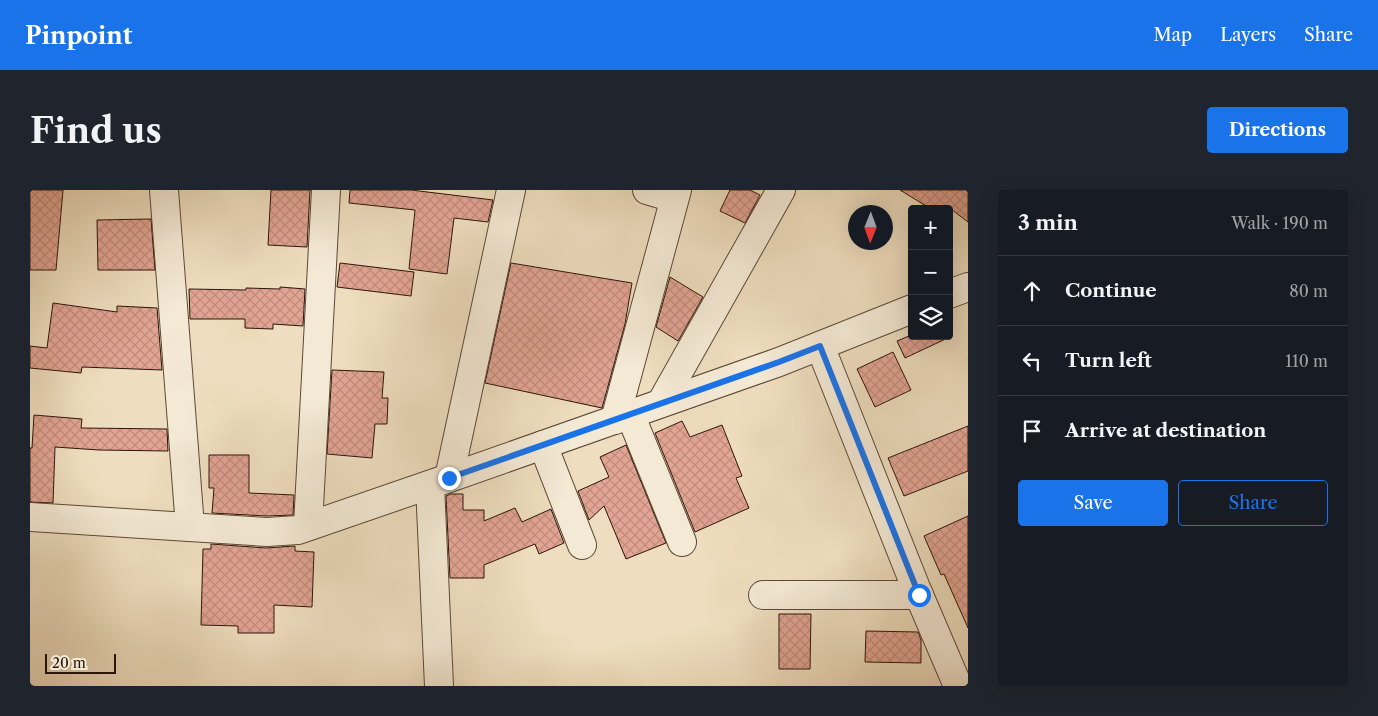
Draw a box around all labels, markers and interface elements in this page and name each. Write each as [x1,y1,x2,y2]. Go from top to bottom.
text: Pinpoint [25,21,132,50]
text: Map [1154,24,1192,46]
text: Layers [1220,24,1276,46]
text: Share [1304,24,1353,46]
button: Directions [1207,107,1348,153]
text: Find us [30,109,162,152]
north arrow [848,205,893,250]
map controls [908,205,953,340]
button: + [908,205,953,250]
text: 3 min [1018,210,1078,235]
text: Walk · 190 m [1231,213,1328,233]
button: − [908,250,953,295]
icon: ahead [1018,277,1046,305]
text: Continue [1065,279,1157,302]
text: 80 m [1289,281,1328,301]
button: layers [908,295,953,340]
icon: left [1018,347,1046,375]
text: Turn left [1065,349,1152,372]
text: 110 m [1285,351,1328,371]
icon: arrive [1018,417,1046,445]
text: Arrive at destination [1065,419,1266,442]
route end [438,467,461,490]
button: Save [1018,480,1168,526]
button: Share [1178,480,1328,526]
route start [908,584,931,607]
scale bar [45,651,116,674]
text: 20 m [52,654,86,672]

